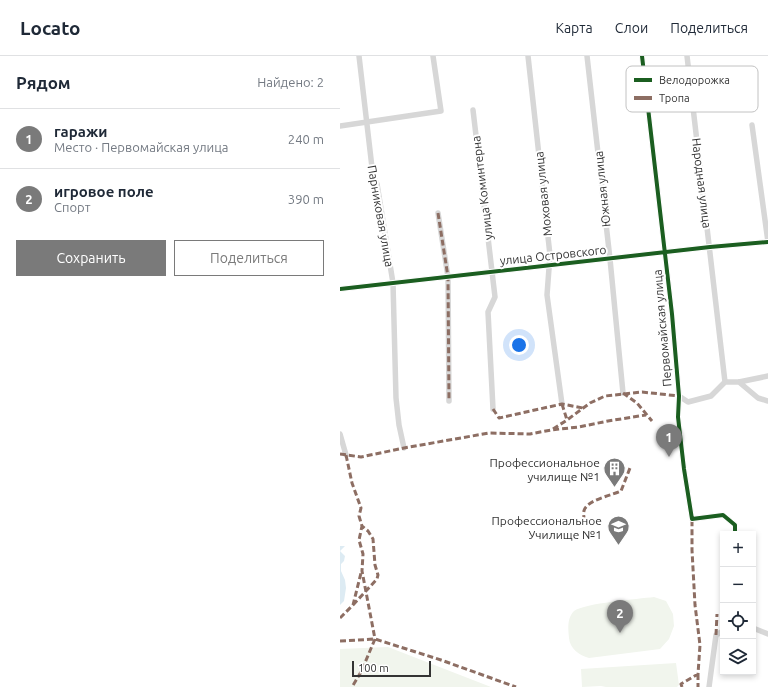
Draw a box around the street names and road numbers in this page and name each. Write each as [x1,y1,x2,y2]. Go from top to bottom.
street label: улица Коминтерна [469,135,495,241]
street label: Народная улица [690,137,714,229]
street label: Южная улица [592,150,612,228]
street label: Моховая улица [532,151,554,237]
street label: Парниковая улица [366,164,396,268]
street label: улица Островского [499,243,607,267]
street label: Первомайская улица [650,269,674,387]

